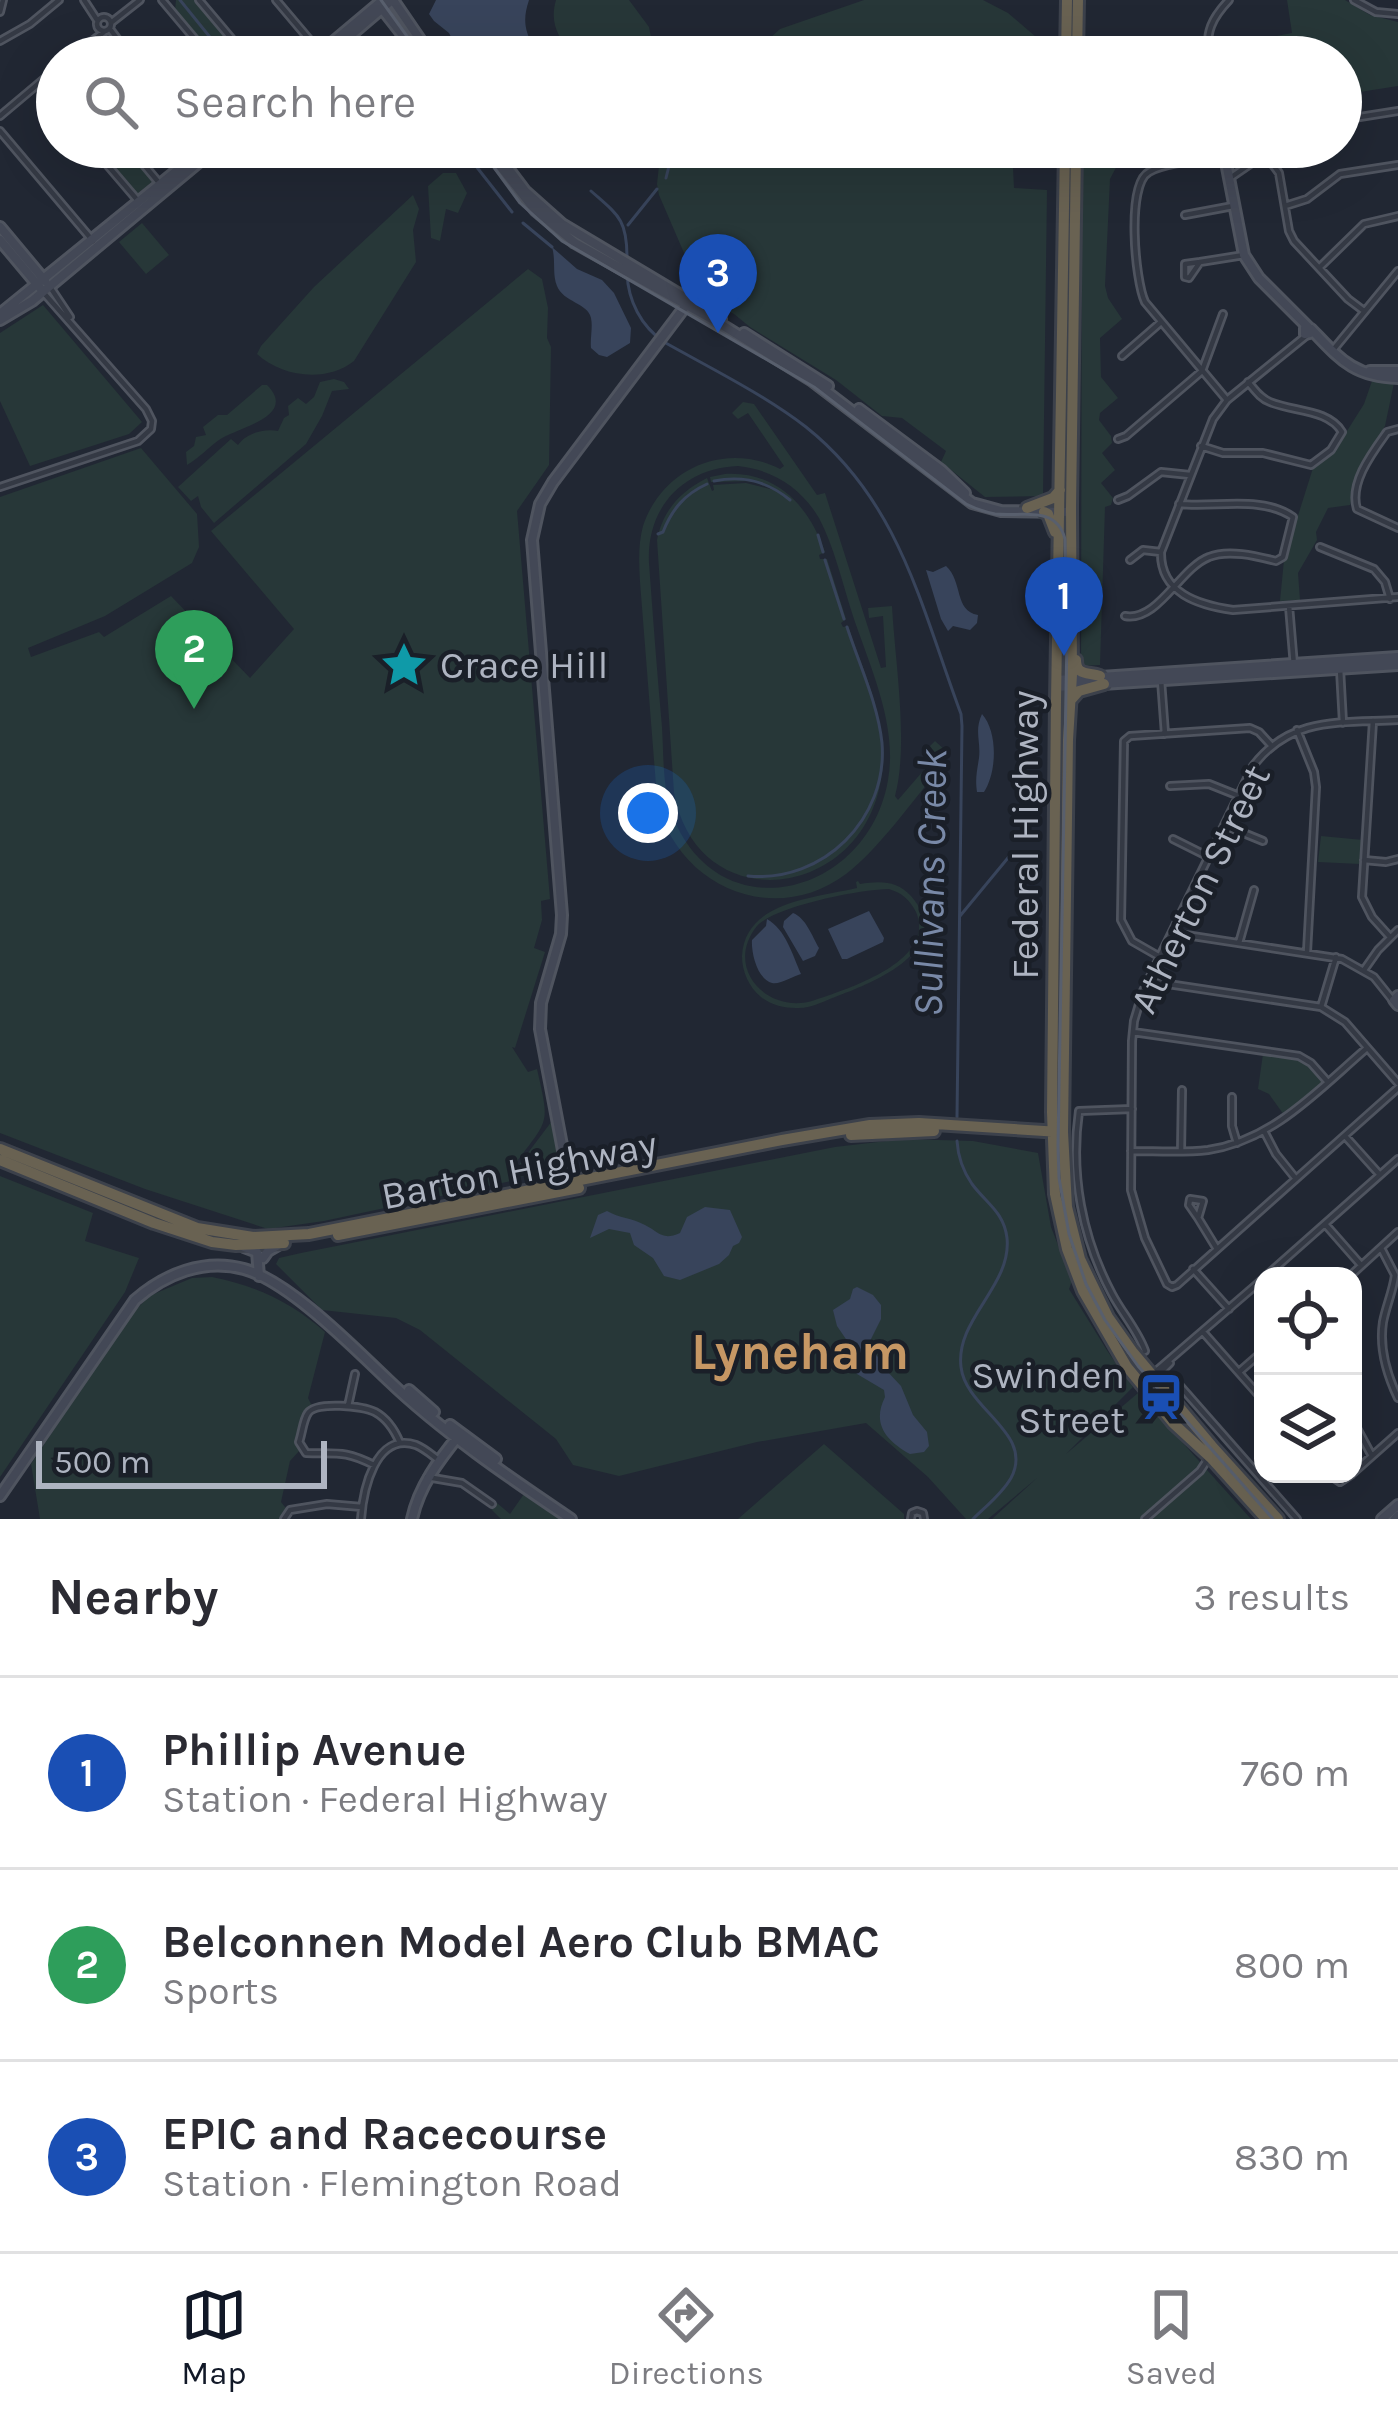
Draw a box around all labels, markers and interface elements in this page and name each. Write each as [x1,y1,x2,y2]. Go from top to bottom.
search box [36,36,1362,168]
icon: search [78,69,144,135]
text: Search here [174,76,416,128]
pin: 3 [679,234,757,333]
pin: 1 [1025,557,1103,656]
pin: 2 [155,610,233,709]
place icon: Crace Hill [379,640,429,690]
place label: Crace Hill [440,642,608,688]
street label: Federal Highway [1002,690,1048,980]
water label: Sullivans Creek [903,748,957,1017]
street label: Atherton Street [1120,757,1280,1021]
your location [618,783,678,843]
street label: Barton Highway [377,1121,661,1219]
map controls [1254,1267,1362,1483]
button: locate [1254,1267,1362,1375]
district label: Lyneham [691,1322,909,1382]
place label: Swinden Street [971,1352,1125,1443]
station icon: Swinden Street [1136,1372,1186,1422]
button: layers [1254,1375,1362,1483]
scale bar [36,1435,327,1488]
text: 500 m [54,1443,151,1481]
text: Nearby [48,1567,218,1627]
text: 3 results [1193,1574,1350,1620]
text: Phillip Avenue [162,1724,466,1776]
text: 1 [80,1750,94,1796]
text: 760 m [1240,1750,1350,1796]
text: Station · Federal Highway [162,1776,608,1822]
text: Belconnen Model Aero Club BMAC [162,1916,880,1968]
text: 2 [75,1942,99,1988]
text: 800 m [1234,1942,1350,1988]
text: Sports [162,1968,279,2014]
text: EPIC and Racecourse [162,2108,607,2160]
text: 3 [75,2134,99,2180]
text: 830 m [1234,2134,1350,2180]
text: Station · Flemington Road [162,2160,622,2206]
tab: Map [181,2282,247,2392]
tab: Directions [609,2282,764,2392]
tab: Saved [1126,2282,1217,2392]

